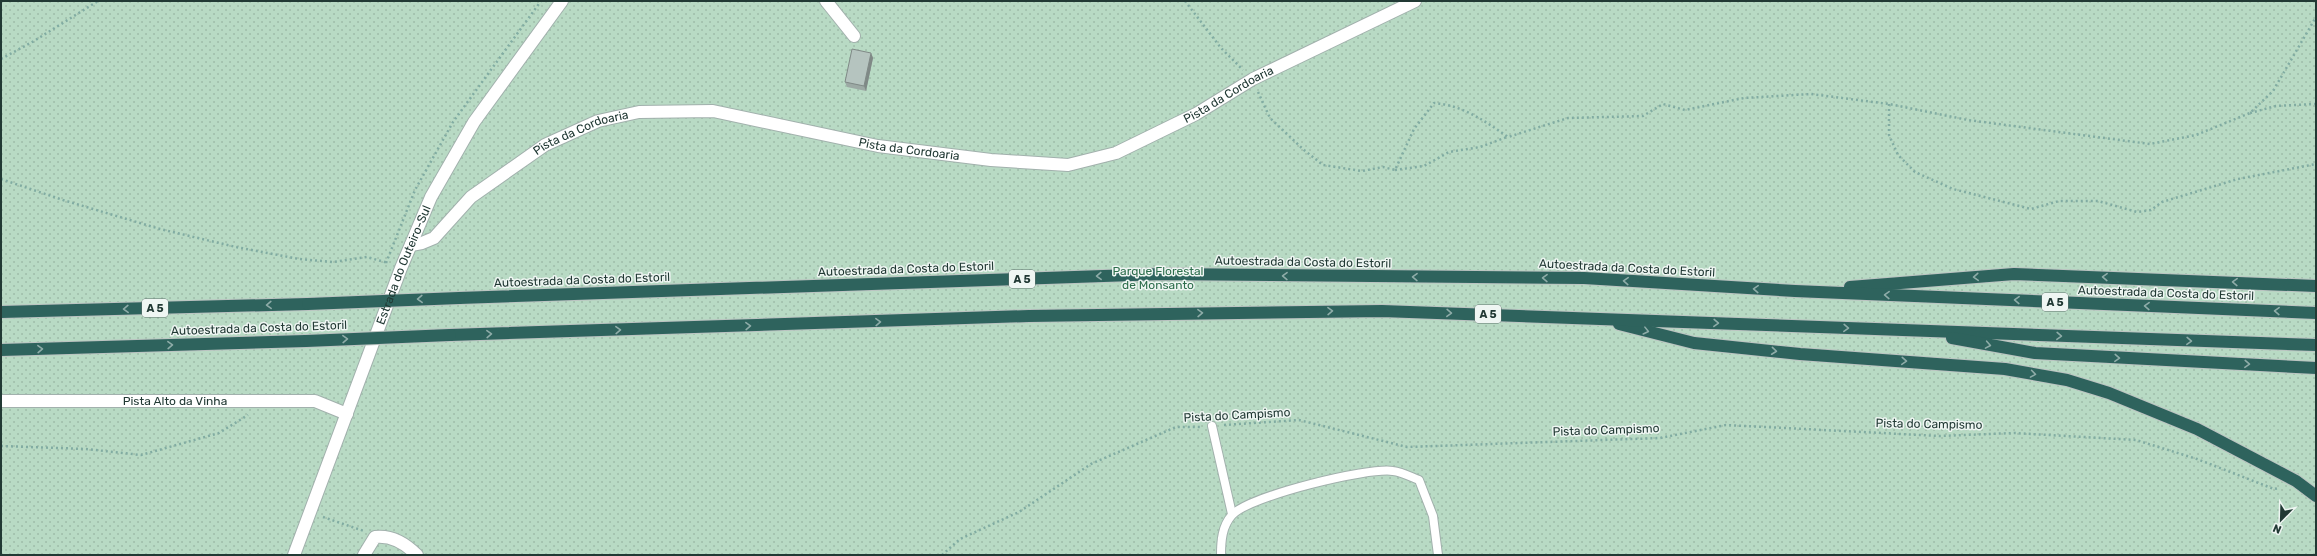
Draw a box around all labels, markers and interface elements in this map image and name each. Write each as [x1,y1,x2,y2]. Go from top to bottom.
street label: Pista da Cordoaria [1181,63,1276,126]
street label: Pista da Cordoaria [531,108,630,158]
street label: Pista da Cordoaria [857,135,960,163]
street label: Estrada do Outeiro-Sul [374,203,434,327]
street label: Autoestrada da Costa do Estoril [1215,253,1391,271]
street label: Autoestrada da Costa do Estoril [1539,256,1715,280]
street label: Autoestrada da Costa do Estoril [818,259,994,279]
park label: Parque Florestal de Monsanto [1113,264,1204,292]
street label: Autoestrada da Costa do Estoril [494,270,670,290]
road number: A 5 [1009,270,1035,288]
one-way arrow [1282,271,1288,280]
one-way arrow [1096,272,1102,281]
one-way arrow [1973,272,1979,281]
one-way arrow [1412,273,1418,281]
one-way arrow [2102,273,2108,282]
one-way arrow [1542,274,1548,282]
one-way arrow [1623,276,1629,285]
one-way arrow [2232,278,2238,287]
street label: Autoestrada da Costa do Estoril [2078,283,2254,303]
one-way arrow [1753,284,1759,293]
one-way arrow [1884,291,1890,299]
road number: A 5 [2042,293,2068,311]
one-way arrow [417,295,423,303]
one-way arrow [2014,296,2020,305]
road number: A 5 [142,299,168,317]
one-way arrow [266,300,272,309]
one-way arrow [2144,301,2150,310]
one-way arrow [123,305,129,313]
road number: A 5 [1475,305,1501,323]
one-way arrow [1327,307,1333,316]
one-way arrow [2274,307,2280,315]
one-way arrow [1197,309,1203,317]
one-way arrow [1446,309,1452,317]
one-way arrow [875,317,881,326]
street label: Autoestrada da Costa do Estoril [171,318,347,338]
one-way arrow [1713,318,1719,327]
one-way arrow [745,322,751,330]
one-way arrow [1843,324,1849,332]
one-way arrow [615,326,621,335]
one-way arrow [1643,326,1649,334]
one-way arrow [486,330,492,338]
one-way arrow [2056,332,2062,340]
one-way arrow [342,335,348,344]
one-way arrow [2186,336,2192,345]
one-way arrow [1985,340,1991,348]
one-way arrow [167,341,173,349]
one-way arrow [37,345,43,353]
one-way arrow [1771,346,1777,355]
one-way arrow [2114,353,2120,362]
one-way arrow [1901,356,1907,365]
one-way arrow [2244,360,2250,369]
one-way arrow [2030,369,2036,378]
street label: Pista Alto da Vinha [123,394,227,408]
street label: Pista do Campismo [1183,405,1291,425]
street label: Pista do Campismo [1875,416,1983,432]
street label: Pista do Campismo [1552,421,1660,439]
north arrow [2261,500,2301,540]
text: N [2271,521,2283,536]

